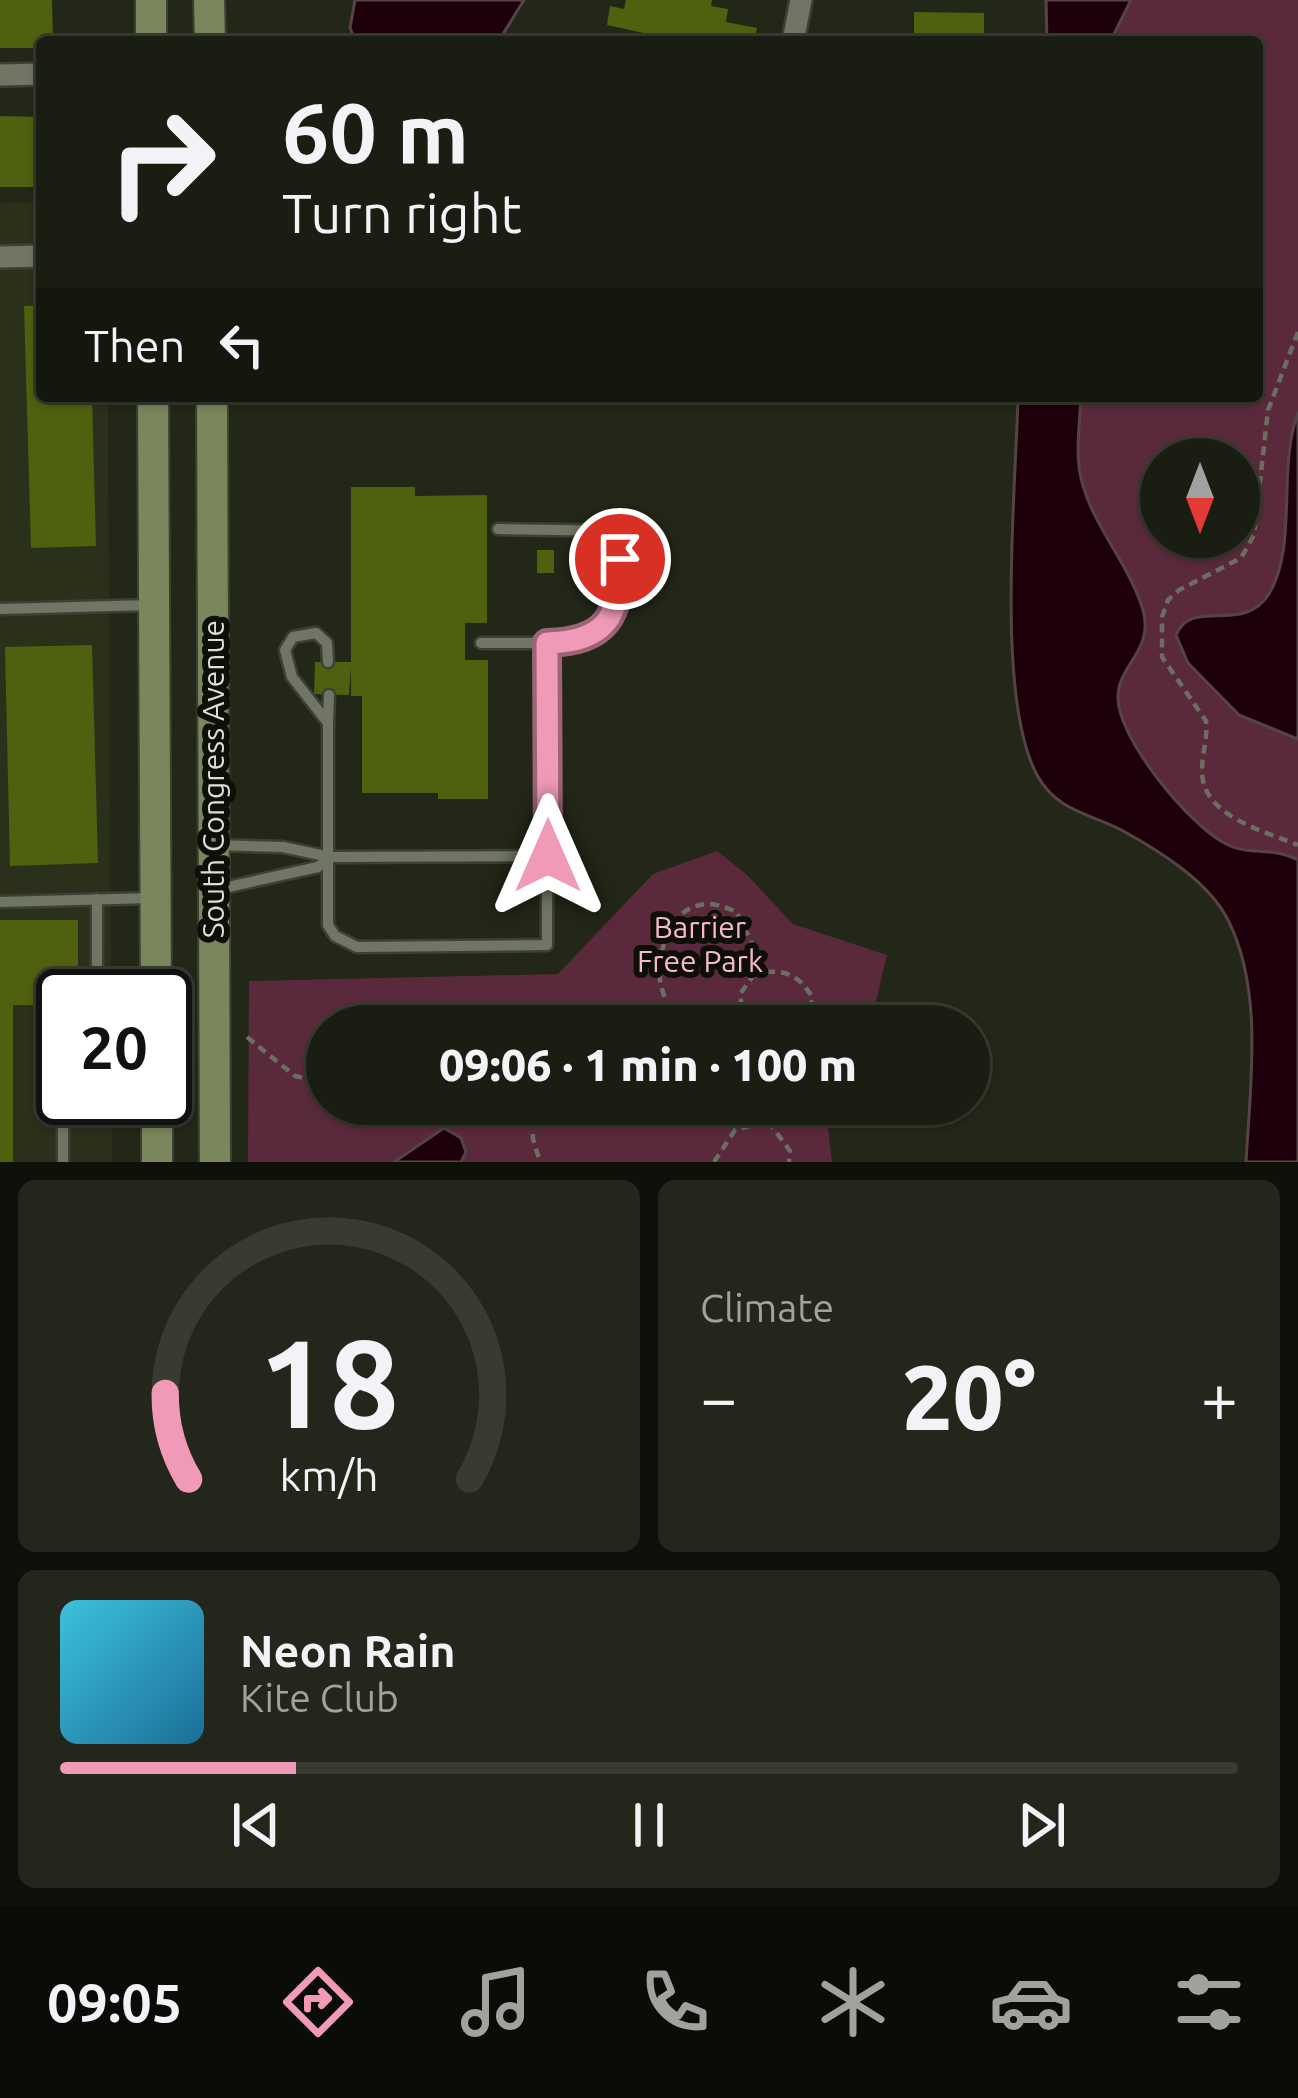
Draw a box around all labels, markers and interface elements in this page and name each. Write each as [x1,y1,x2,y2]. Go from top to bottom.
icon: right [84,84,240,240]
text: 60 m [282,85,469,179]
text: Turn right [282,183,522,243]
icon: left [209,312,275,378]
text: Then [84,320,185,371]
north arrow [1140,438,1260,558]
map controls [1140,438,1260,558]
pin [569,508,671,610]
icon: arrive [587,526,653,592]
street label: South Congress Avenue [196,620,230,938]
position arrow [485,793,611,919]
park label: Barrier Free Park [637,910,763,978]
speed limit sign: 20 [36,969,192,1125]
text: 09:06 · 1 min · 100 m [439,1039,857,1090]
text: Climate [700,1286,834,1329]
text: 18 [259,1312,399,1452]
text: 20° [902,1346,1036,1447]
text: − [700,1360,737,1434]
text: + [1201,1360,1238,1434]
text: km/h [279,1451,379,1499]
text: Neon Rain [240,1625,455,1676]
text: Kite Club [240,1676,399,1719]
icon: previous [223,1792,289,1858]
icon: pause [616,1792,682,1858]
icon: next [1009,1792,1075,1858]
icon: directions [276,1960,360,2044]
icon: music [454,1960,538,2044]
icon: phone [633,1960,717,2044]
icon: climate [811,1960,895,2044]
icon: car [989,1960,1073,2044]
icon: filters [1167,1960,1251,2044]
text: 09:05 [47,1972,182,2032]

